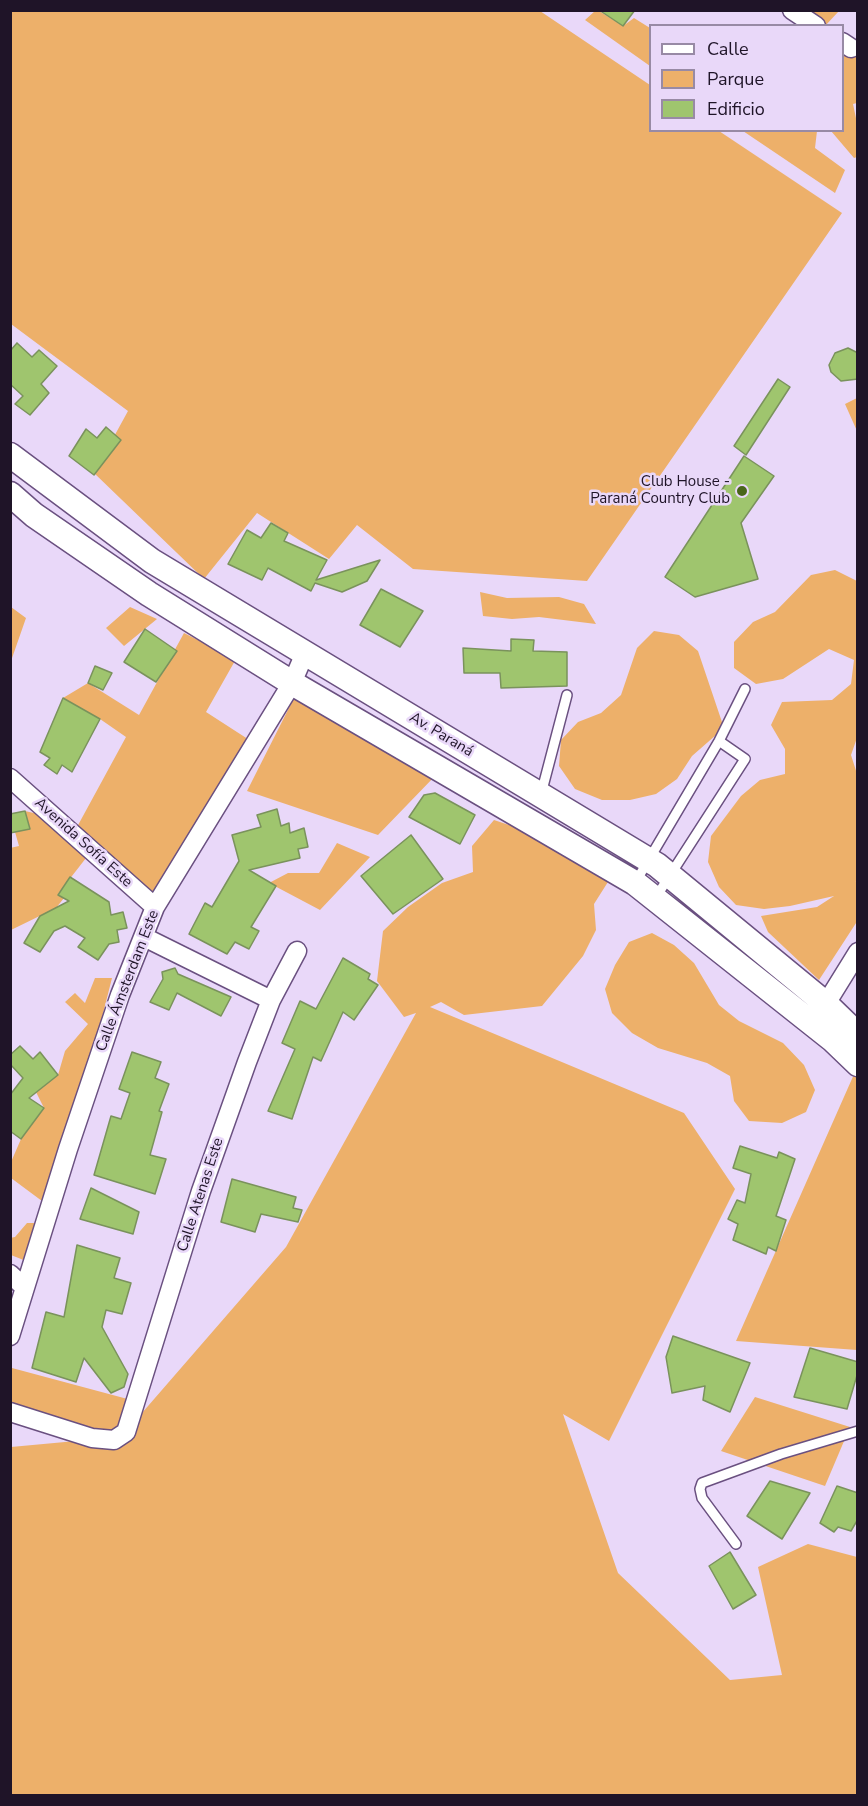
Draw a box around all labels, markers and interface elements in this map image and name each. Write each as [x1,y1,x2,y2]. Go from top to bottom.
legend [649,24,844,132]
text: Calle [707,37,749,61]
text: Parque [707,67,764,91]
text: Edificio [707,97,765,121]
place label: Club House - Paraná Country Club [590,473,730,508]
marker: Club House - Paraná Country Club [735,484,749,498]
street label: Av. Paraná [406,709,476,761]
street label: Avenida Sofía Este [30,794,136,892]
street label: Calle Ámsterdam Este [93,908,163,1054]
street label: Calle Atenas Este [174,1136,228,1254]

